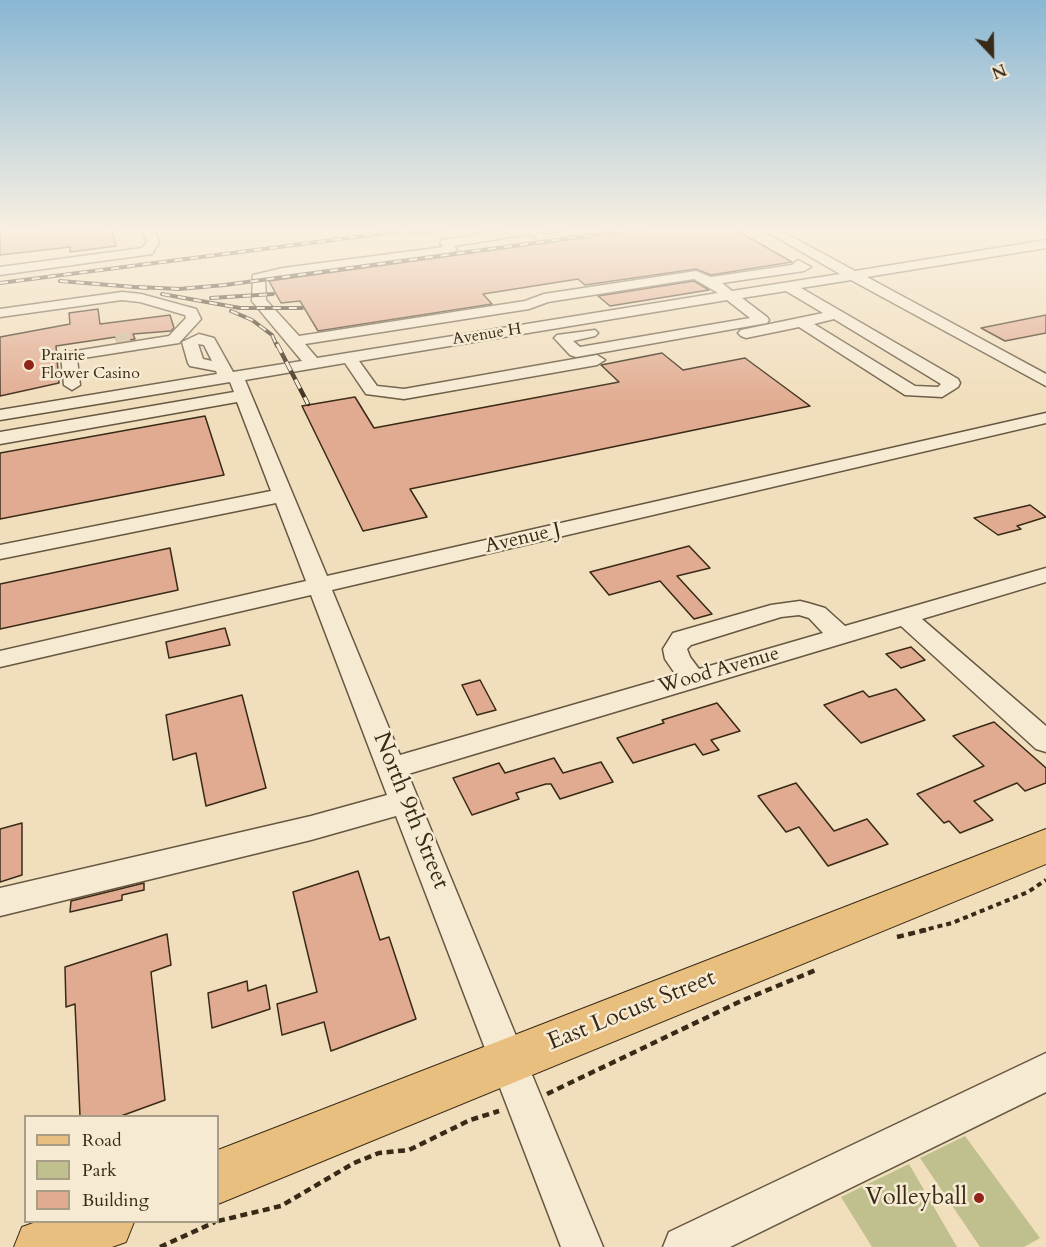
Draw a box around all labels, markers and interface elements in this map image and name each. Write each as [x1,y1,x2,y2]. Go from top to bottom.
north arrow [962,24,1022,84]
text: N [988,58,1009,83]
street label: Avenue H [451,320,523,350]
place label: Prairie Flower Casino [41,346,140,384]
marker: Prairie Flower Casino [22,358,36,372]
street label: Avenue J [483,519,563,559]
street label: Wood Avenue [656,642,782,700]
street label: North 9th Street [365,728,455,894]
street label: East Locust Street [544,964,720,1058]
legend [24,1115,219,1223]
text: Road [82,1128,122,1153]
text: Park [82,1158,117,1183]
place label: Volleyball [865,1184,967,1212]
text: Building [82,1188,149,1213]
marker: Volleyball [972,1191,986,1205]

